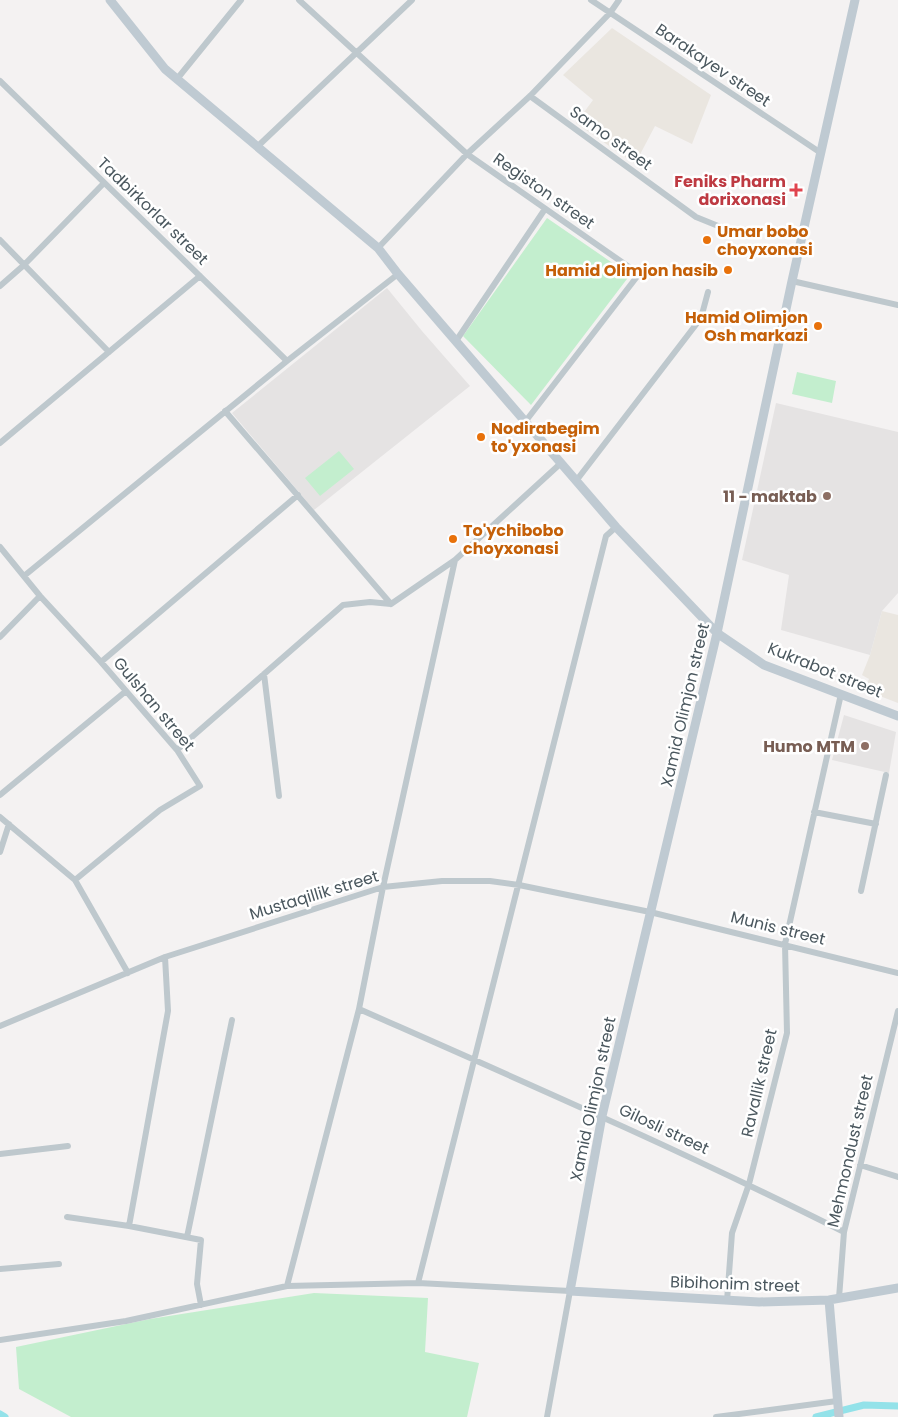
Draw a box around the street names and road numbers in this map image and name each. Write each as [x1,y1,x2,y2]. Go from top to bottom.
street label: Barakayev street [651,18,775,112]
street label: Samo street [565,100,657,176]
street label: Registon street [489,147,600,235]
street label: Tadbirkorlar street [92,152,214,270]
street label: Xamid Olimjon street [655,621,715,789]
street label: Kukrabot street [764,637,886,704]
street label: Gulshan street [108,652,200,756]
street label: Mustaqillik street [247,864,382,926]
street label: Munis street [728,905,828,951]
street label: Xamid Olimjon street [564,1014,622,1183]
street label: Ravallik street [735,1026,783,1139]
street label: Mehmondust street [821,1072,879,1230]
street label: Gilosli street [615,1098,713,1160]
street label: Bibihonim street [670,1270,800,1298]

